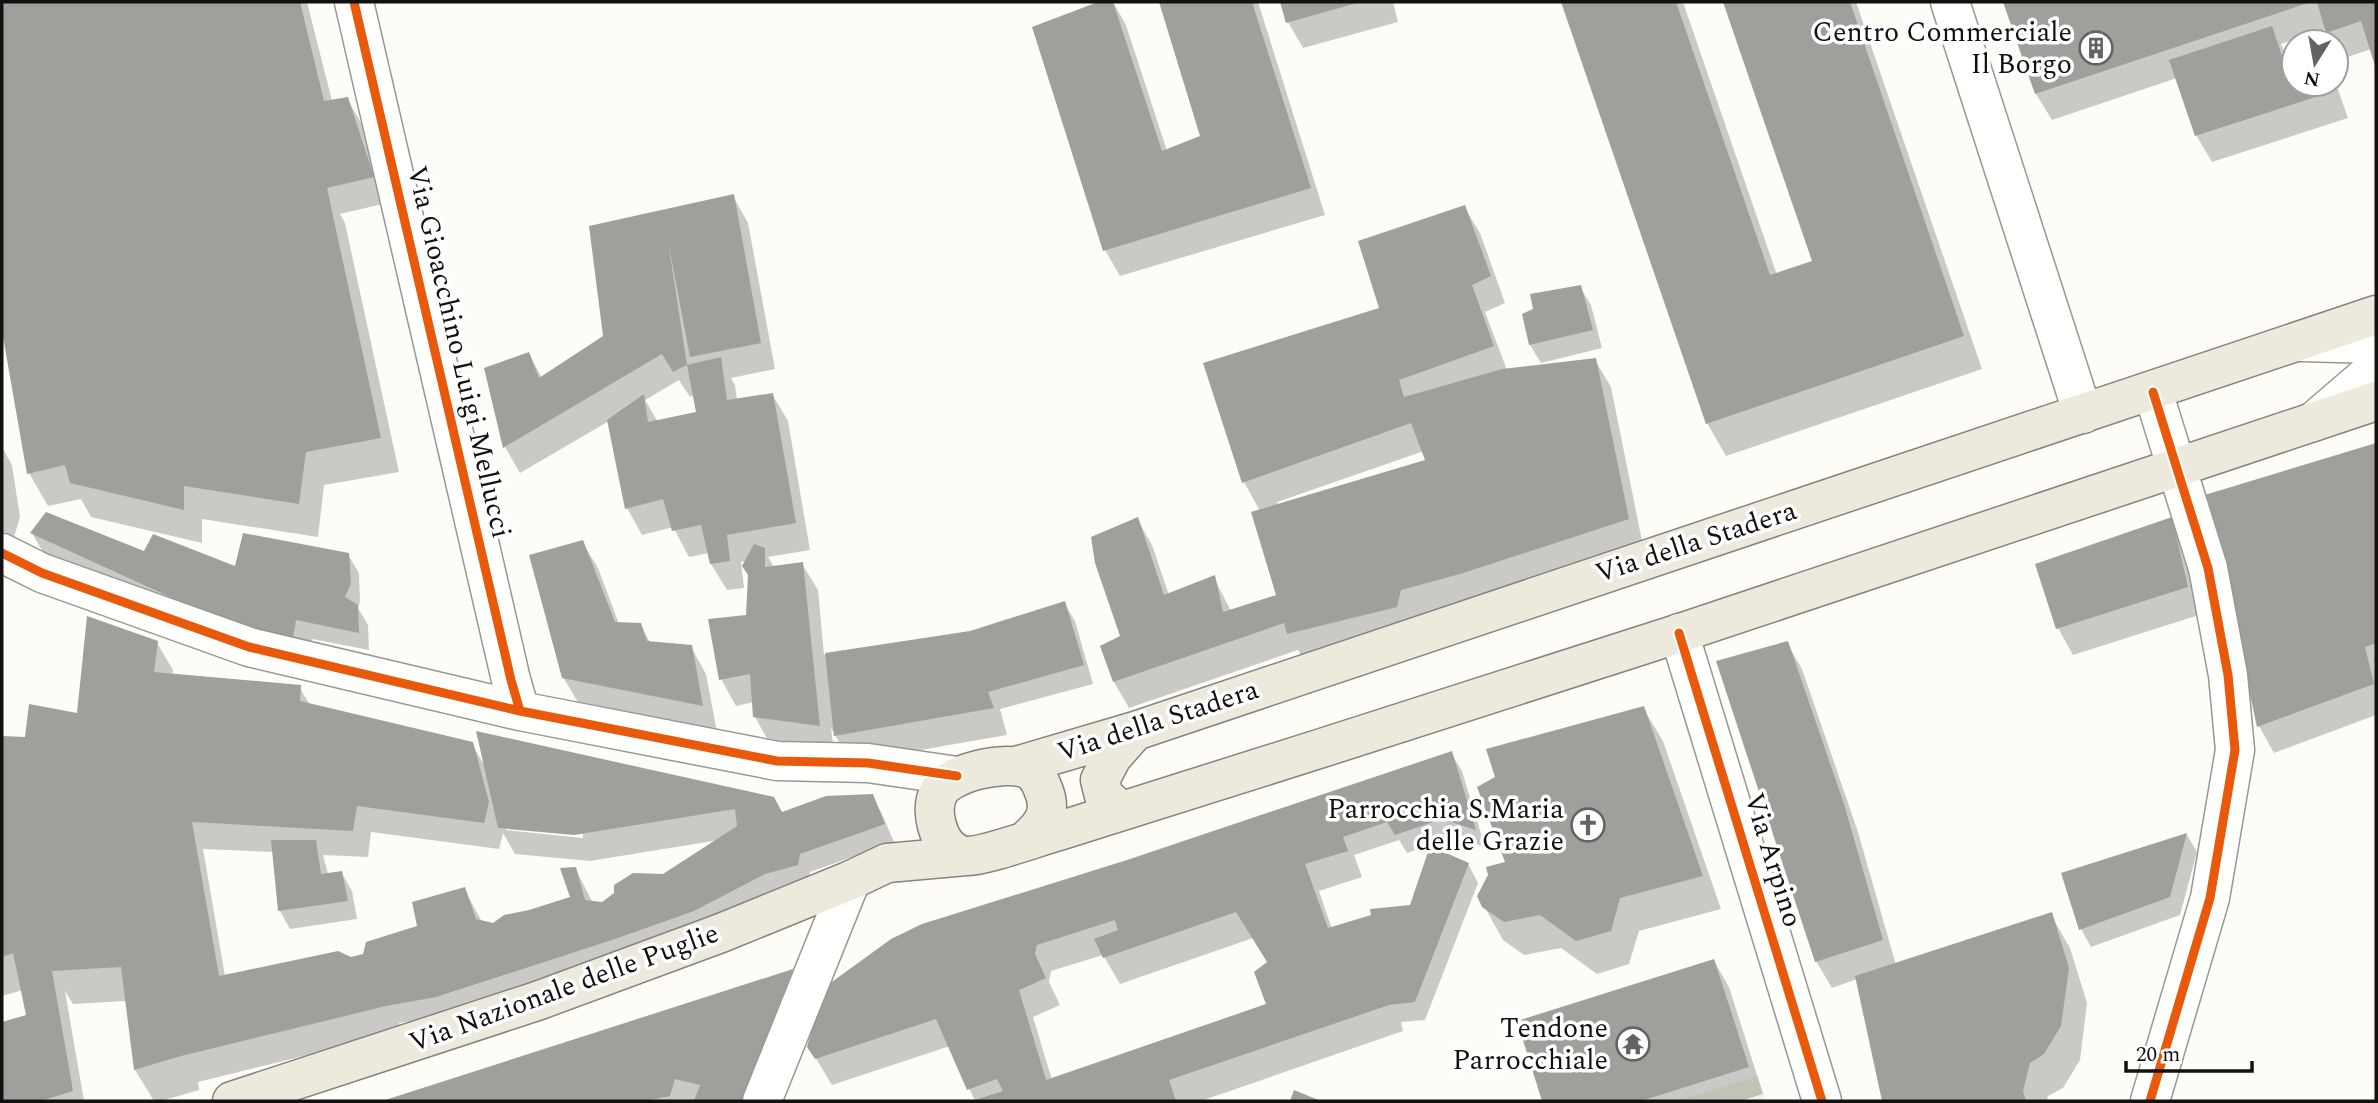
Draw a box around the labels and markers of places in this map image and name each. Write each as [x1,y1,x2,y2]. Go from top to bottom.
place label: Centro Commerciale Il Borgo [1813,11,2072,86]
building icon: Centro Commerciale Il Borgo [2077,29,2115,67]
place label: Parrocchia S.Maria delle Grazie [1327,788,1564,863]
church icon: Parrocchia S.Maria delle Grazie [1569,806,1607,844]
place label: Tendone Parrocchiale [1452,1007,1608,1082]
temple icon: Tendone Parrocchiale [1614,1025,1652,1063]

